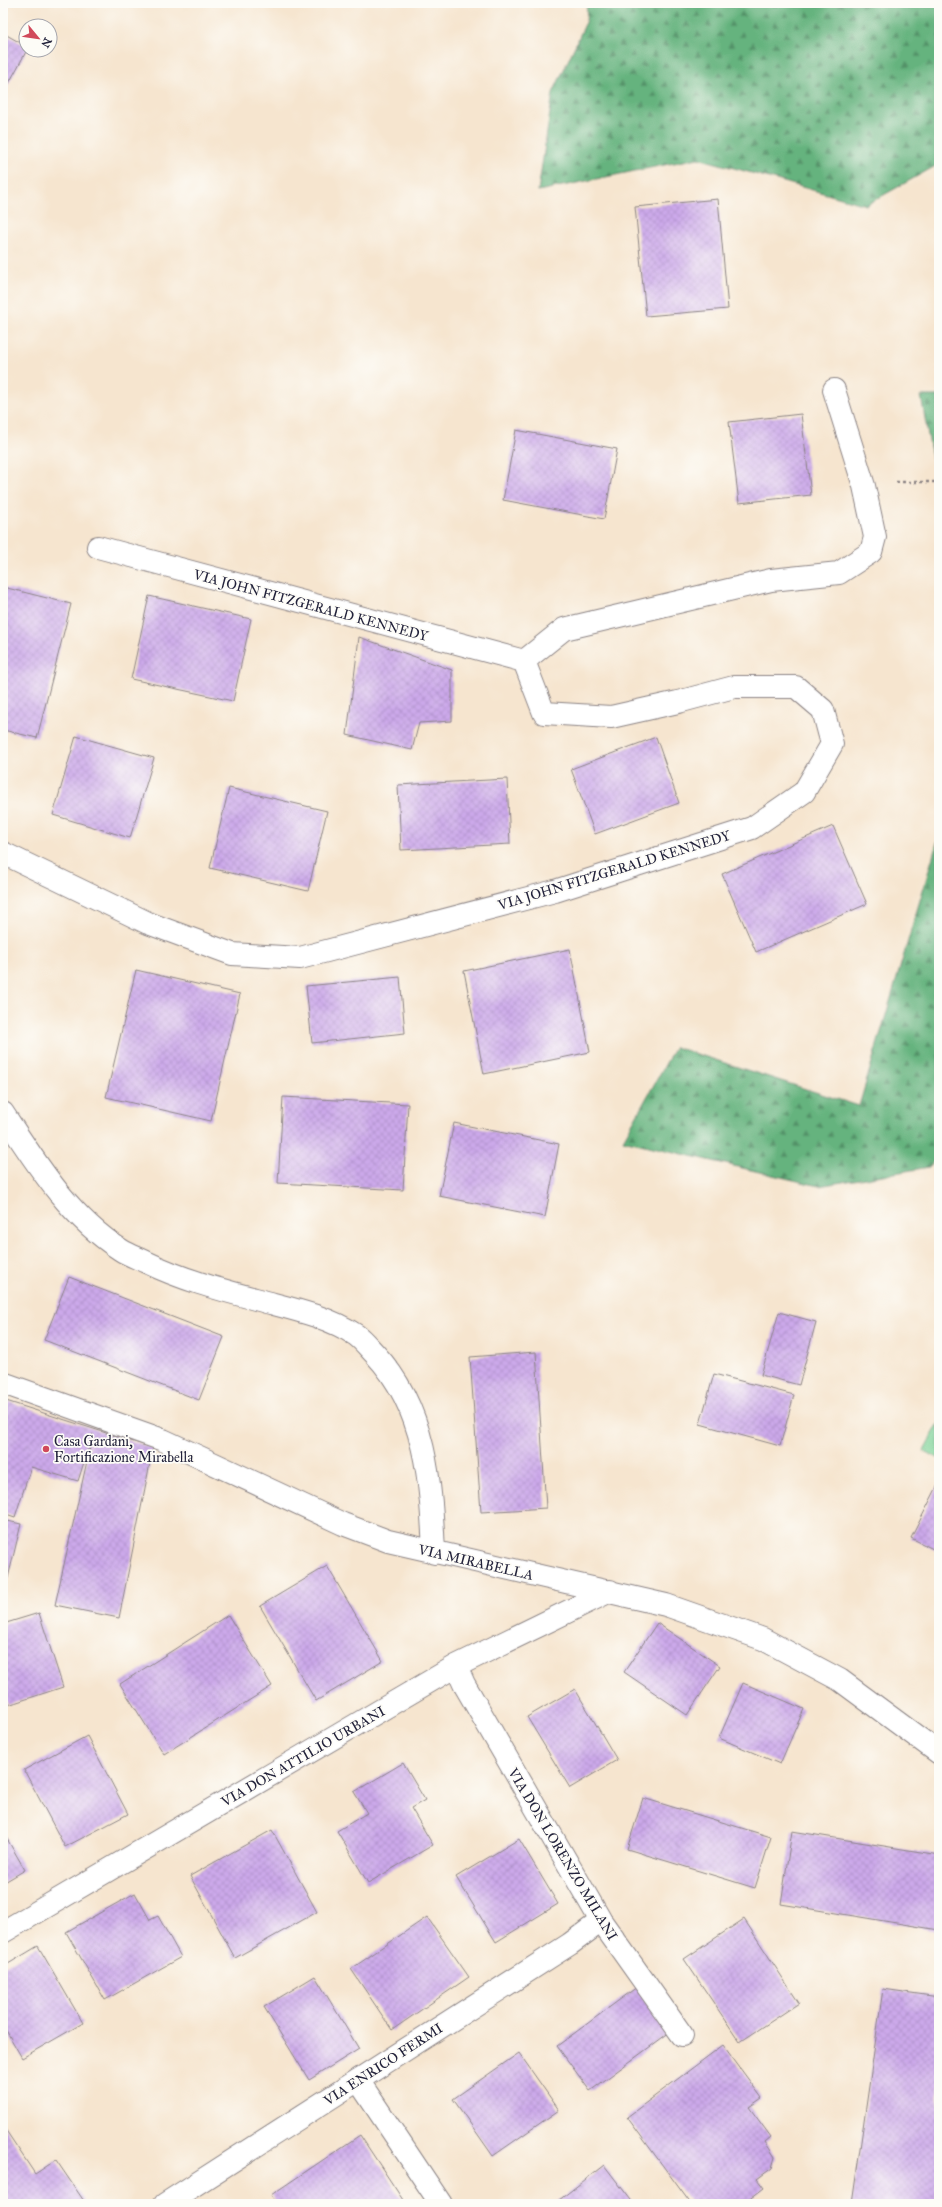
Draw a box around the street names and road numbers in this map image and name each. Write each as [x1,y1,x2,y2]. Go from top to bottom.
street label: VIA JOHN FITZGERALD KENNEDY [191,566,431,646]
street label: VIA JOHN FITZGERALD KENNEDY [495,827,734,915]
street label: VIA MIRABELLA [416,1541,536,1584]
street label: VIA DON ATTILIO URBANI [217,1702,388,1811]
street label: VIA DON LORENZO MILANI [504,1764,621,1944]
street label: VIA ENRICO FERMI [320,2020,446,2110]

